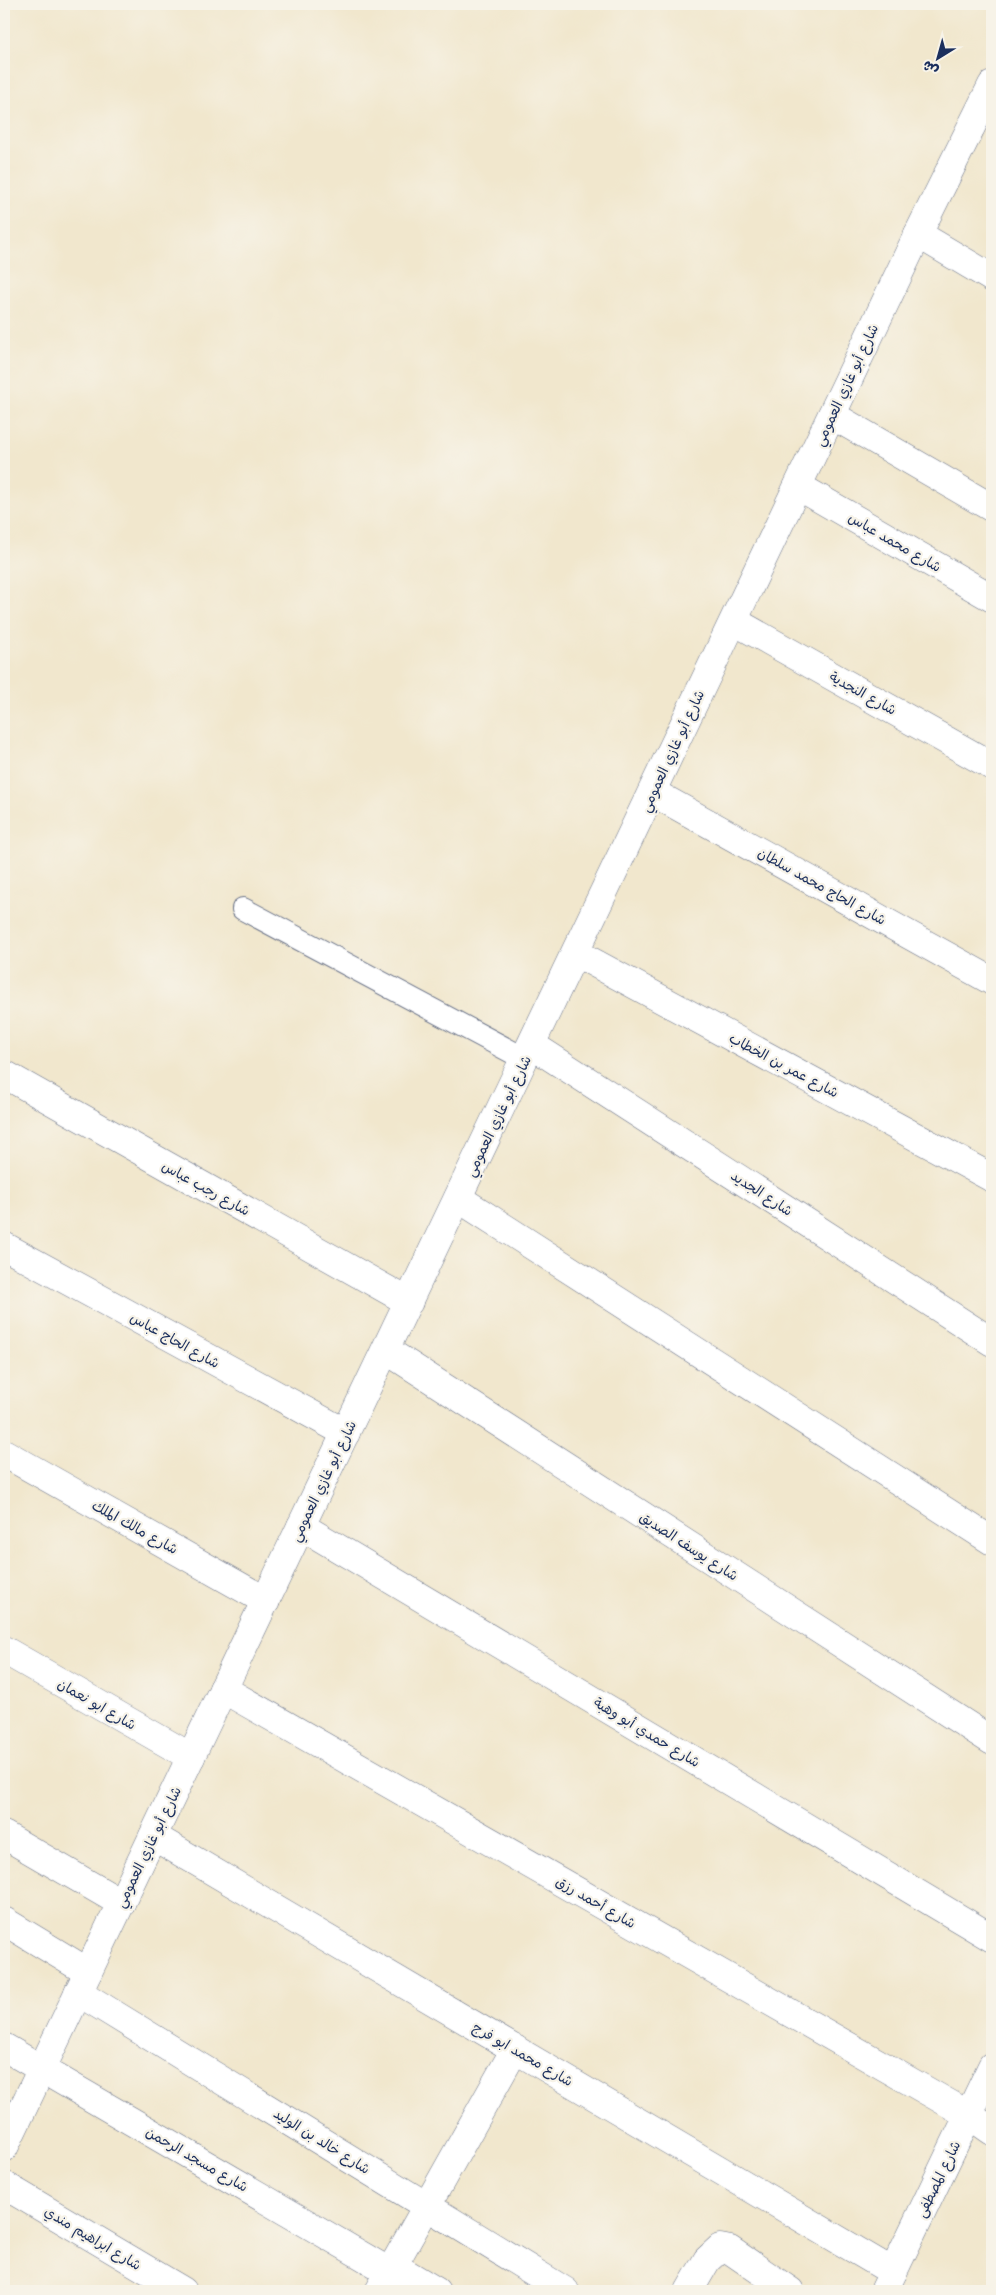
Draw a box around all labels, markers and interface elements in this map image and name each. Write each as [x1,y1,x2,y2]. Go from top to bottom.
north arrow [914,32,964,82]
text: ش [918,57,942,81]
street label: شارع أبو غازي العمومي [809,321,886,451]
street label: شارع محمد عباس [845,507,945,577]
street label: شارع النجدية [826,666,900,720]
street label: شارع أبو غازي العمومي [635,687,712,817]
street label: شارع الحاج محمد سلطان [754,842,890,930]
street label: شارع عمر بن الخطاب [726,1028,842,1102]
street label: شارع أبو غازي العمومي [460,1052,539,1181]
street label: شارع رجب عباس [158,1156,254,1220]
street label: شارع الجديد [727,1166,797,1220]
street label: شارع الحاج عباس [127,1307,223,1373]
street label: شارع أبو غازي العمومي [285,1417,364,1546]
street label: شارع مالك الملك [88,1495,182,1559]
street label: شارع يوسف الصديق [636,1507,742,1585]
street label: شارع ابو نعمان [54,1673,140,1735]
street label: شارع حمدي أبو وهبة [589,1692,704,1773]
street label: شارع أبو غازي العمومي [110,1783,189,1912]
street label: شارع أحمد رزق [552,1871,640,1933]
street label: شارع محمد ابو فرج [469,2017,577,2091]
street label: شارع خالد بن الوليد [270,2103,374,2179]
street label: شارع مسجد الرحمن [142,2122,252,2196]
street label: شارع المصطفى [911,2137,965,2221]
street label: شارع ابراهيم مندي [40,2201,145,2276]

